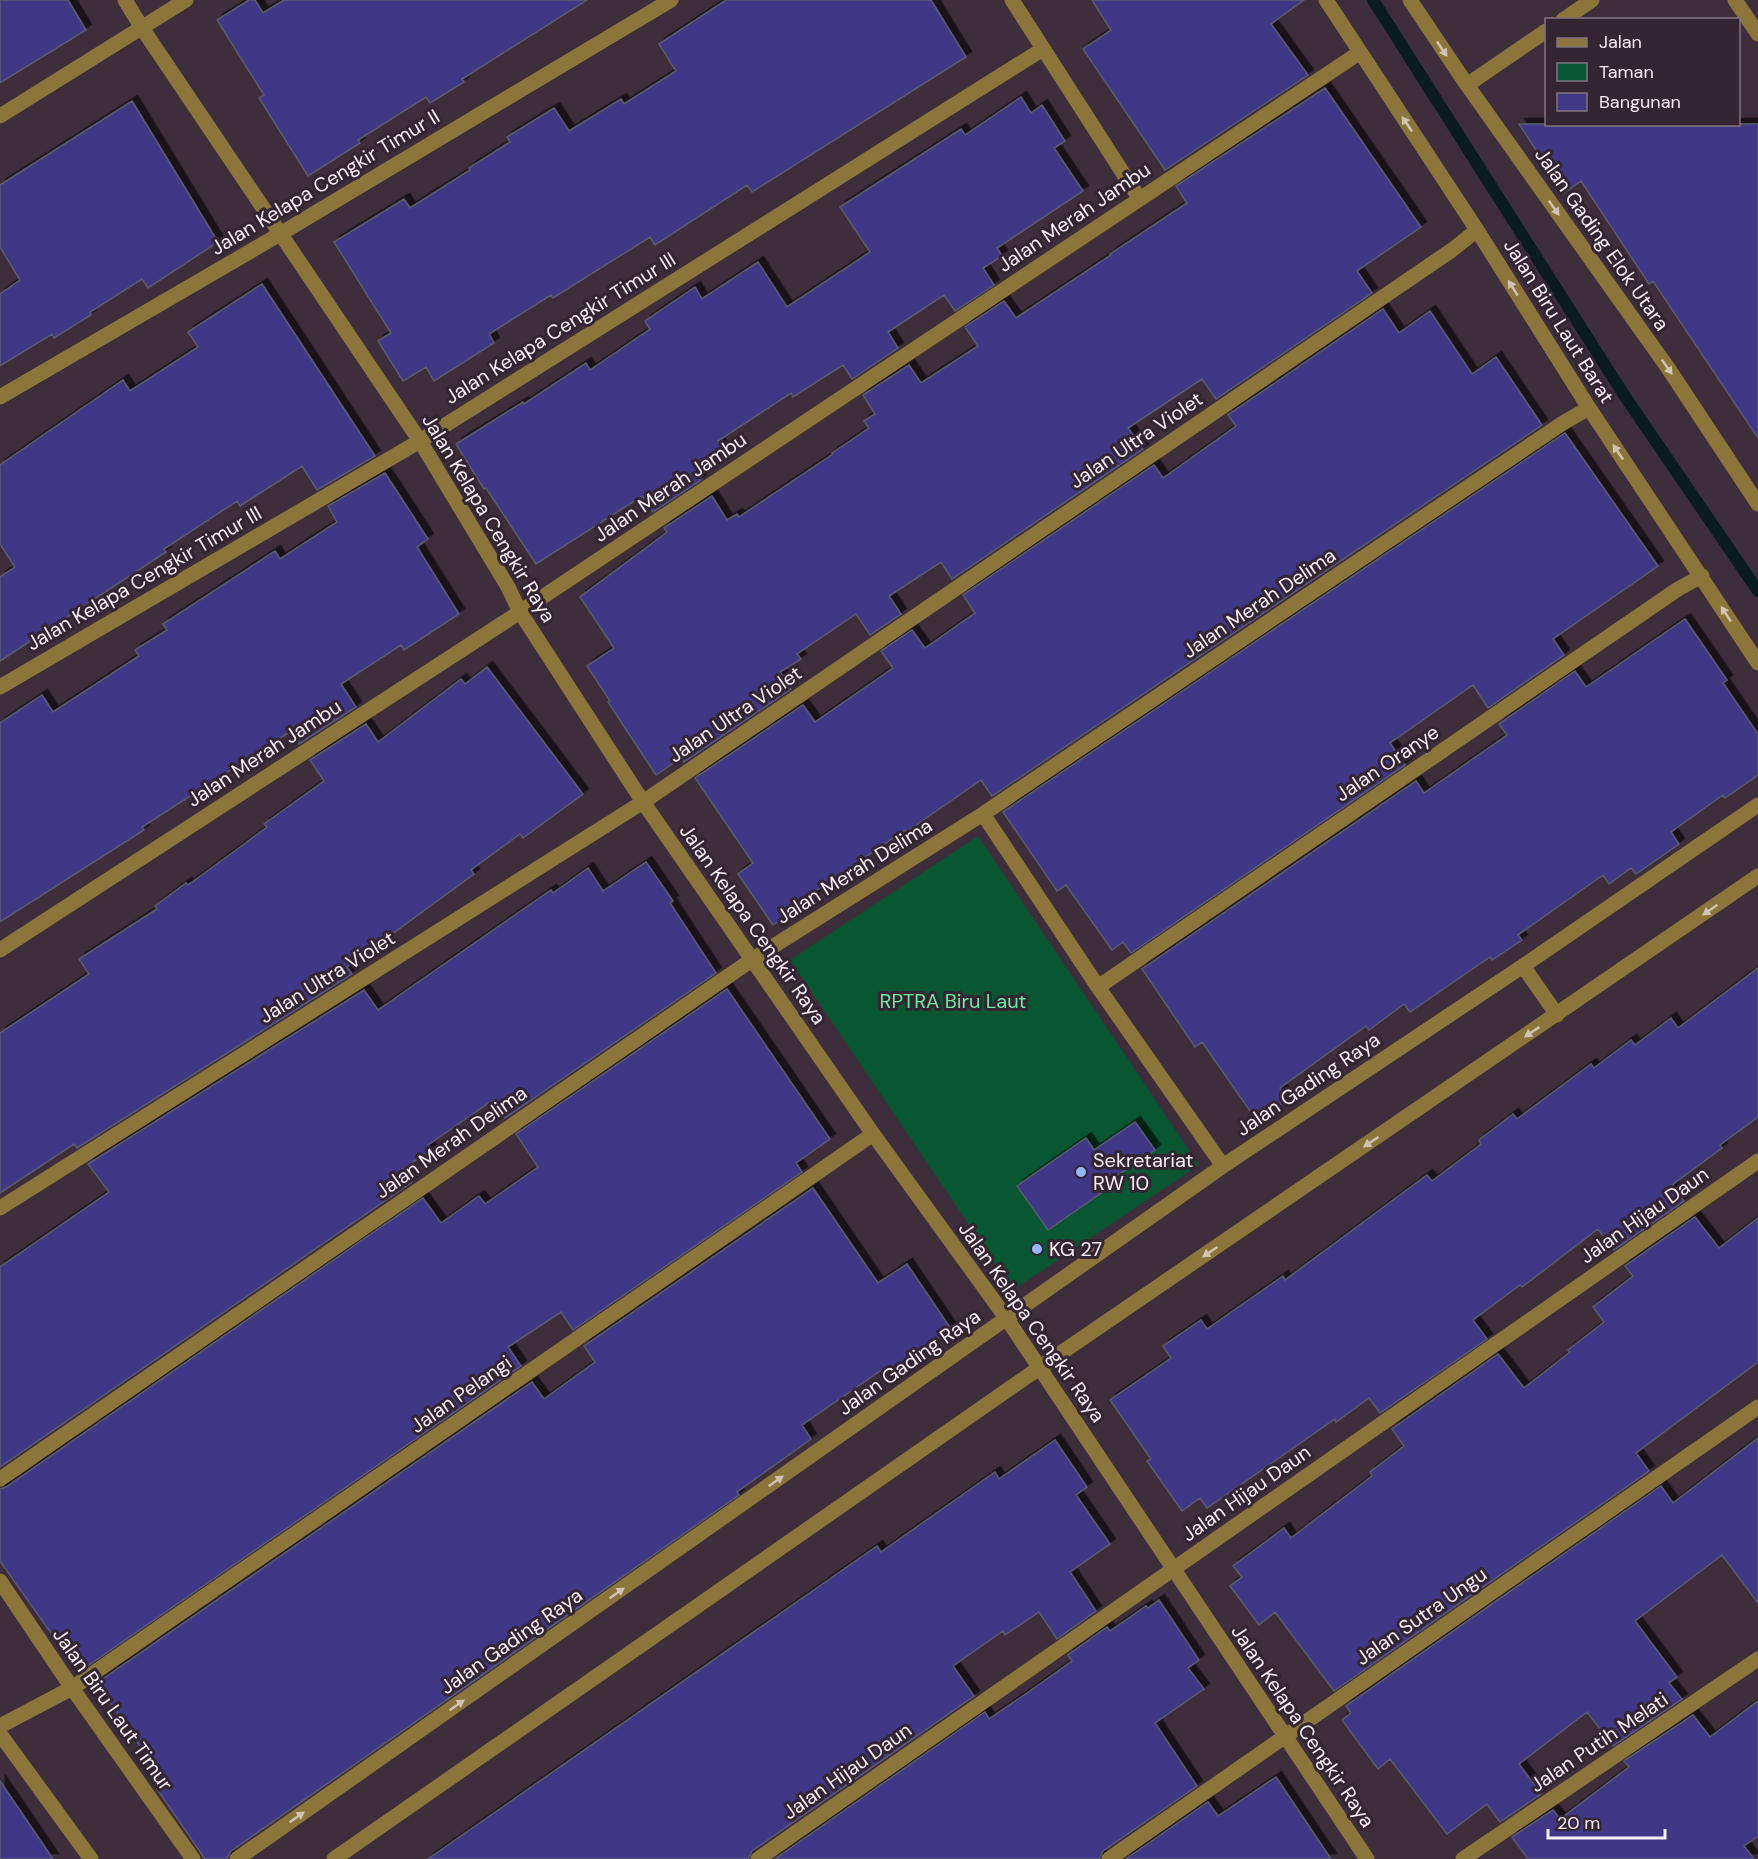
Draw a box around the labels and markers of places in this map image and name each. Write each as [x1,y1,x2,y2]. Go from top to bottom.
place label: Sekretariat RW 10 [1093,1147,1194,1196]
marker: Sekretariat RW 10 [1074,1165,1088,1179]
place label: KG 27 [1049,1236,1102,1262]
marker: KG 27 [1030,1242,1044,1256]

